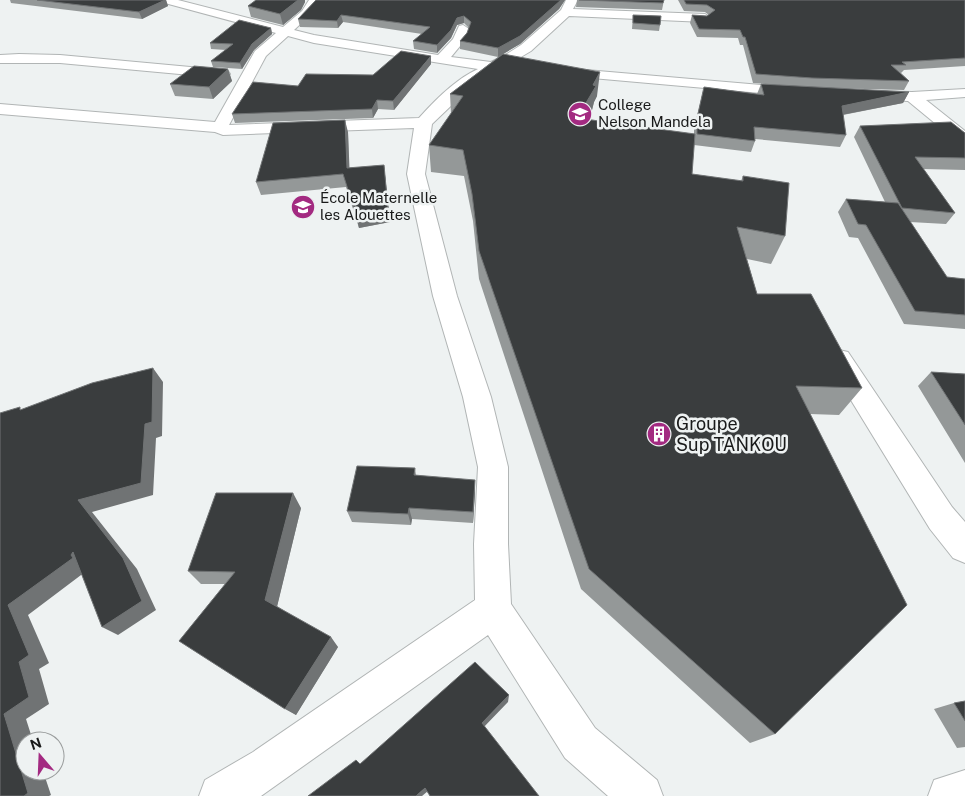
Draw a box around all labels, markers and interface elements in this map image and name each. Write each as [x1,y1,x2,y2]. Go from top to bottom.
place label: College Nelson Mandela [598,96,711,130]
school or university icon: College Nelson Mandela [567,101,593,127]
place label: École Maternelle les Alouettes [320,189,437,223]
school or university icon: École Maternelle les Alouettes [290,194,316,220]
place label: Groupe Sup TANKOU [676,413,787,455]
building icon: Groupe Sup TANKOU [646,421,672,447]
north arrow [15,731,65,781]
text: N [28,734,44,753]

